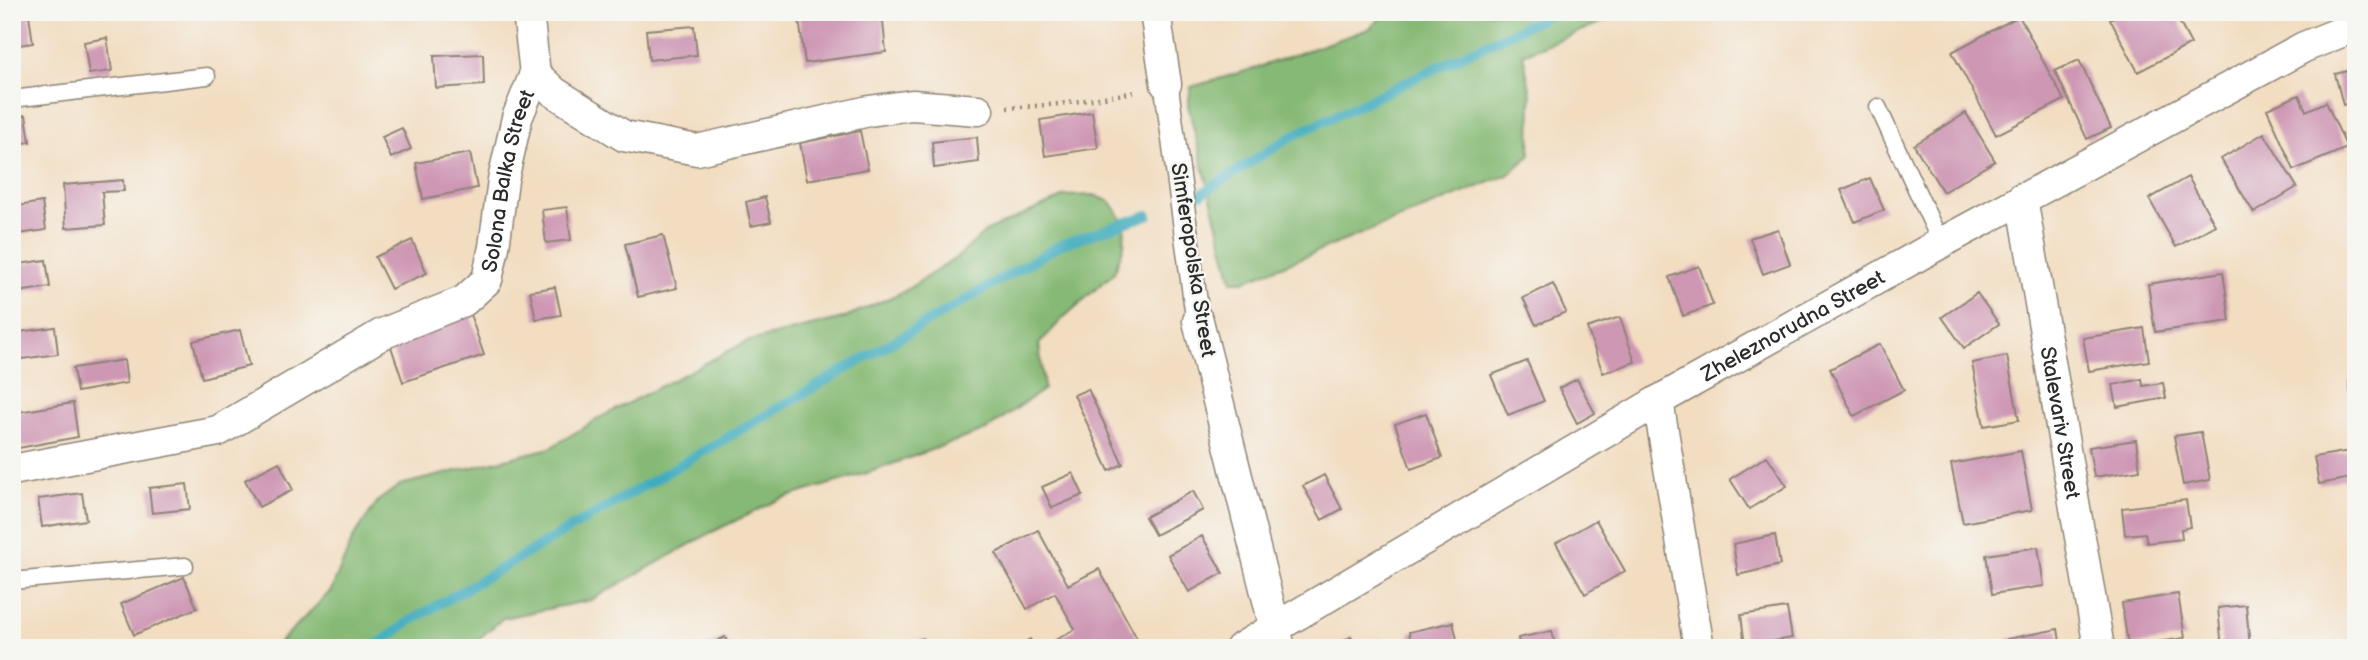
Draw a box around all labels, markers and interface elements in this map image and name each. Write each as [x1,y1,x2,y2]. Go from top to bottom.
street label: Solona Balka Street [476,85,540,275]
street label: Simferopolska Street [1165,161,1221,359]
street label: Zheleznorudna Street [1696,264,1889,387]
street label: Stalevariv Street [2035,345,2086,501]

